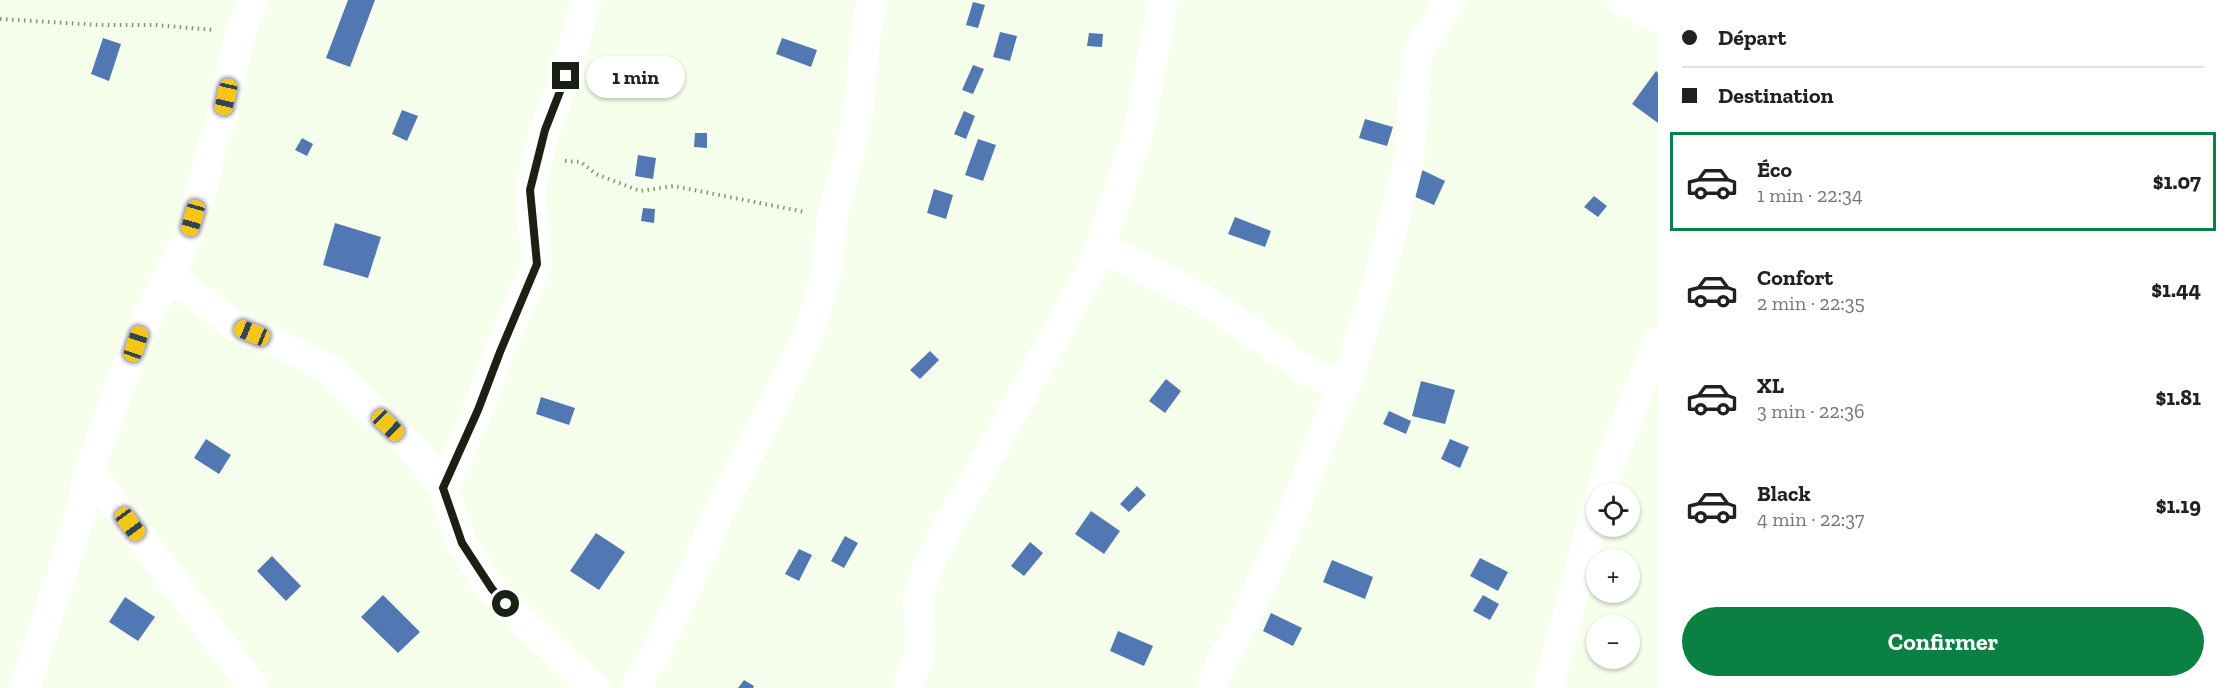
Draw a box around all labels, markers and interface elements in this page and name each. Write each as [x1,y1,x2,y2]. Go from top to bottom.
text: Départ [1718,24,1786,51]
callout: 1 min [587,55,686,97]
route end [552,62,579,89]
text: 1 min [612,65,659,89]
car [213,77,239,117]
text: Destination [1718,82,1833,109]
icon: car [1685,155,1739,209]
text: Éco [1757,156,1792,183]
text: $1.07 [2153,168,2201,195]
text: 1 min · 22:34 [1757,183,1863,207]
car [179,198,207,238]
icon: car [1685,263,1739,317]
text: Confort [1757,264,1833,291]
text: $1.44 [2151,276,2201,303]
text: 2 min · 22:35 [1757,291,1865,315]
car [232,318,272,348]
car [122,324,150,364]
icon: car [1685,371,1739,425]
text: XL [1757,372,1784,399]
text: $1.81 [2156,384,2201,411]
text: 3 min · 22:36 [1757,399,1865,423]
car [369,406,407,444]
icon: car [1685,479,1739,533]
text: Black [1757,480,1811,507]
map controls [1586,483,1640,669]
button: locate [1586,483,1640,537]
text: $1.19 [2156,492,2201,519]
car [112,504,148,544]
text: 4 min · 22:37 [1757,507,1864,531]
button: + [1586,549,1640,603]
route start [492,590,519,617]
button: Confirmer [1682,607,2204,676]
button: − [1586,615,1640,669]

